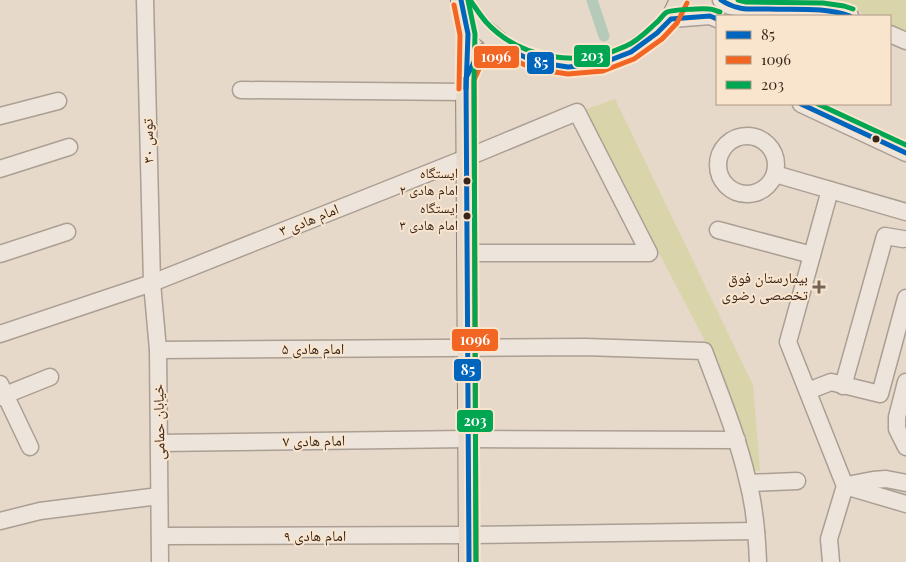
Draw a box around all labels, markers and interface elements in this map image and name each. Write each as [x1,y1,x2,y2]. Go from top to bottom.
legend [716,15,891,105]
text: 85 [761,24,775,44]
line badge: 203 [573,44,611,68]
line badge: 1096 [473,45,520,69]
text: 203 [580,46,604,65]
text: 1096 [481,47,511,66]
text: 1096 [761,49,791,69]
line badge: 85 [526,51,555,75]
text: 85 [534,53,548,72]
text: 203 [761,74,784,94]
street label: توس ۳۰ [137,118,158,163]
unlabelled marker [871,134,881,144]
place label: ایستگاه امام هادی ۲ [400,163,458,200]
marker: ایستگاه امام هادی ۲ [462,176,472,186]
street label: امام هادی ۳ [276,198,342,241]
place label: ایستگاه امام هادی ۳ [400,198,458,235]
marker: ایستگاه امام هادی ۳ [462,211,472,221]
place label: بیمارستان فوق تخصصی رضوی [722,267,809,305]
marker: بیمارستان فوق تخصصی رضوی [812,280,826,294]
line badge: 1096 [451,328,499,352]
text: 1096 [460,330,490,349]
street label: امام هادی ۵ [282,338,344,359]
line badge: 85 [453,358,482,382]
text: 85 [461,360,475,379]
street label: خیابان حمامی [147,383,170,460]
line badge: 203 [456,409,494,433]
text: 203 [463,411,487,430]
street label: امام هادی ۷ [282,429,345,452]
street label: امام هادی ۹ [284,525,346,546]

